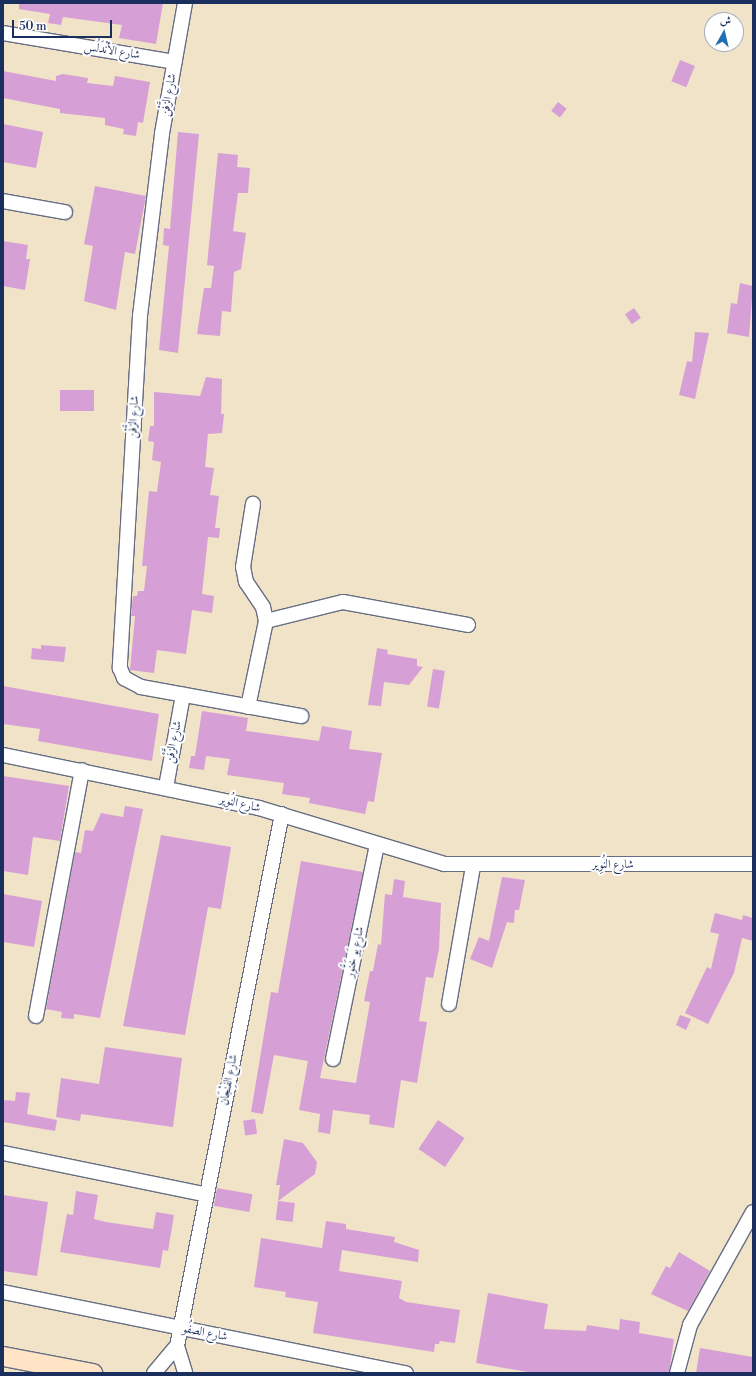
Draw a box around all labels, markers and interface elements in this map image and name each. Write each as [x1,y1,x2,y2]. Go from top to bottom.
scale bar [14,12,114,38]
north arrow [704,12,744,52]
text: ش [719,13,732,29]
text: 50 m [19,19,47,34]
street label: شارع الأنْدَلُس [83,39,141,63]
street label: شارع الزَّفْن [158,73,180,117]
street label: شارع الزَّفْن [126,395,142,439]
street label: شارع الزَّفْن [163,720,185,764]
street label: شارع النُوِير [218,792,262,816]
street label: شارع النُوِير [592,858,634,872]
street label: شارع يَو خَنُّور [343,925,367,979]
street label: شارع الفِنْجَان [217,1053,241,1107]
street label: شارع الصفُو [181,1322,229,1344]

